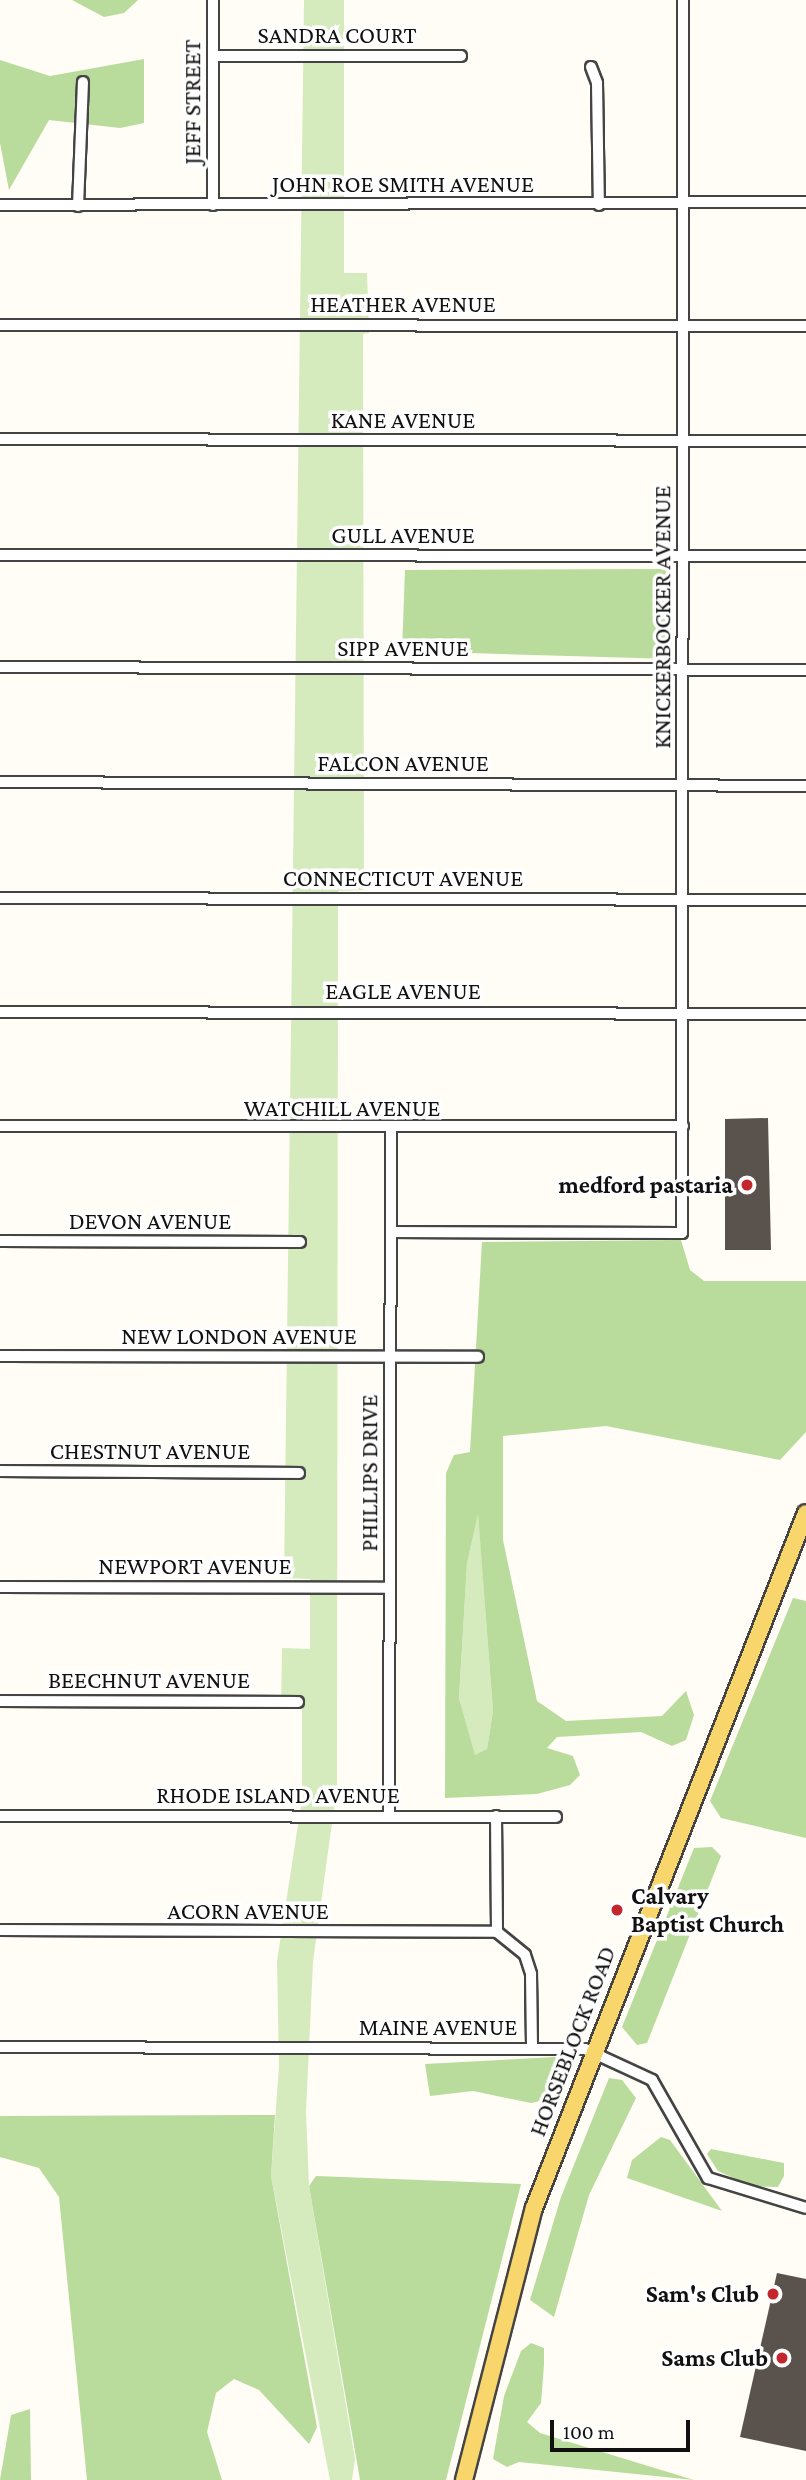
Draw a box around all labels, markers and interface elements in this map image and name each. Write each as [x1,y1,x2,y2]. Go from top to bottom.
street label: SANDRA COURT [258,21,416,49]
street label: JEFF STREET [178,39,206,165]
street label: JOHN ROE SMITH AVENUE [272,170,534,198]
street label: HEATHER AVENUE [310,290,496,318]
street label: KANE AVENUE [331,406,475,434]
street label: KNICKERBOCKER AVENUE [648,485,676,749]
street label: GULL AVENUE [331,521,475,549]
street label: SIPP AVENUE [337,634,469,662]
street label: FALCON AVENUE [317,749,489,777]
street label: CONNECTICUT AVENUE [283,864,523,892]
street label: EAGLE AVENUE [325,977,481,1005]
street label: WATCHILL AVENUE [244,1094,440,1122]
place label: medford pastaria [558,1171,733,1199]
marker: medford pastaria [739,1177,755,1193]
street label: DEVON AVENUE [69,1207,231,1235]
street label: NEW LONDON AVENUE [121,1322,357,1350]
street label: PHILLIPS DRIVE [355,1394,383,1552]
street label: CHESTNUT AVENUE [50,1437,250,1465]
street label: NEWPORT AVENUE [98,1552,292,1580]
street label: BEECHNUT AVENUE [48,1666,250,1694]
street label: RHODE ISLAND AVENUE [156,1781,400,1809]
place label: Calvary Baptist Church [631,1882,784,1938]
street label: ACORN AVENUE [167,1897,329,1925]
marker: Calvary Baptist Church [609,1902,625,1918]
street label: HORSEBLOCK ROAD [522,1942,622,2140]
street label: MAINE AVENUE [359,2013,517,2041]
place label: Sam's Club [646,2280,759,2308]
marker: Sam's Club [765,2286,781,2302]
place label: Sams Club [661,2344,768,2372]
marker: Sams Club [774,2350,790,2366]
scale bar [554,2406,694,2450]
text: 100 m [563,2420,615,2444]

